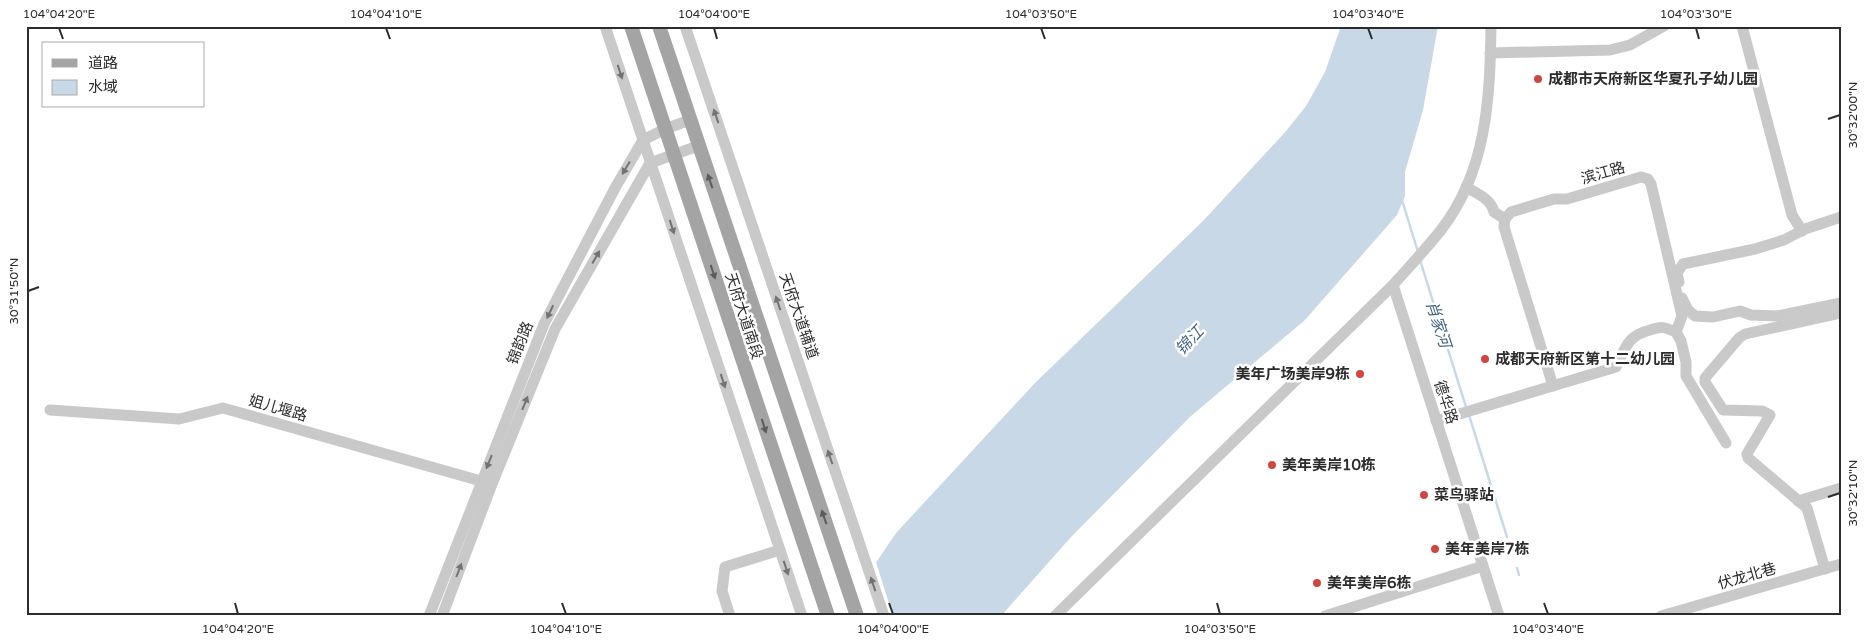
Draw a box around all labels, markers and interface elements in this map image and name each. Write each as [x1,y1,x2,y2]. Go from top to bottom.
text: 104°04'20"E [23,7,96,21]
text: 104°04'10"E [350,7,423,21]
text: 104°04'00"E [678,7,751,21]
text: 104°03'50"E [1005,7,1078,21]
text: 104°03'40"E [1332,7,1405,21]
text: 104°03'30"E [1660,7,1733,21]
legend [42,42,205,108]
text: 道路 [88,54,118,72]
one-way arrow [617,65,624,80]
place label: 成都市天府新区华夏孔子幼儿园 [1548,70,1758,88]
marker: 成都市天府新区华夏孔子幼儿园 [1532,73,1544,85]
text: 水域 [88,78,118,96]
text: 30°32'00"N [1846,82,1860,149]
one-way arrow [711,108,719,123]
street label: 滨江路 [1579,158,1627,188]
one-way arrow [622,162,631,175]
one-way arrow [706,173,714,188]
one-way arrow [669,219,676,234]
one-way arrow [592,250,600,264]
text: 30°31'50"N [7,258,21,325]
one-way arrow [709,264,717,279]
street label: 天府大道南段 [722,270,766,362]
street label: 天府大道辅道 [776,271,822,361]
one-way arrow [774,295,782,310]
water label: 肖家河 [1421,298,1456,353]
one-way arrow [546,305,554,319]
street label: 锦韵路 [503,319,537,367]
water label: 锦江 [1172,321,1209,359]
place label: 成都天府新区第十二幼儿园 [1495,350,1675,368]
marker: 成都天府新区第十二幼儿园 [1479,353,1491,365]
place label: 美年广场美岸9栋 [1236,365,1350,383]
marker: 美年广场美岸9栋 [1354,368,1366,380]
one-way arrow [720,373,728,388]
street label: 德华路 [1430,378,1462,426]
street label: 姐儿堰路 [247,391,309,425]
one-way arrow [521,395,529,410]
one-way arrow [761,418,768,433]
one-way arrow [826,449,834,464]
one-way arrow [485,455,492,470]
place label: 美年美岸10栋 [1282,456,1376,474]
marker: 美年美岸10栋 [1266,459,1278,471]
text: 30°32'10"N [1846,460,1860,527]
place label: 菜鸟驿站 [1434,486,1494,504]
marker: 菜鸟驿站 [1418,489,1430,501]
one-way arrow [820,510,827,525]
place label: 美年美岸7栋 [1445,540,1529,558]
marker: 美年美岸7栋 [1429,543,1441,555]
street label: 伏龙北巷 [1716,559,1778,593]
one-way arrow [782,561,790,576]
one-way arrow [455,562,463,577]
place label: 美年美岸6栋 [1327,574,1411,592]
one-way arrow [869,577,876,592]
marker: 美年美岸6栋 [1311,577,1323,589]
text: 104°04'20"E [202,622,275,636]
text: 104°04'10"E [530,622,603,636]
text: 104°04'00"E [857,622,930,636]
text: 104°03'50"E [1184,622,1257,636]
text: 104°03'40"E [1512,622,1585,636]

